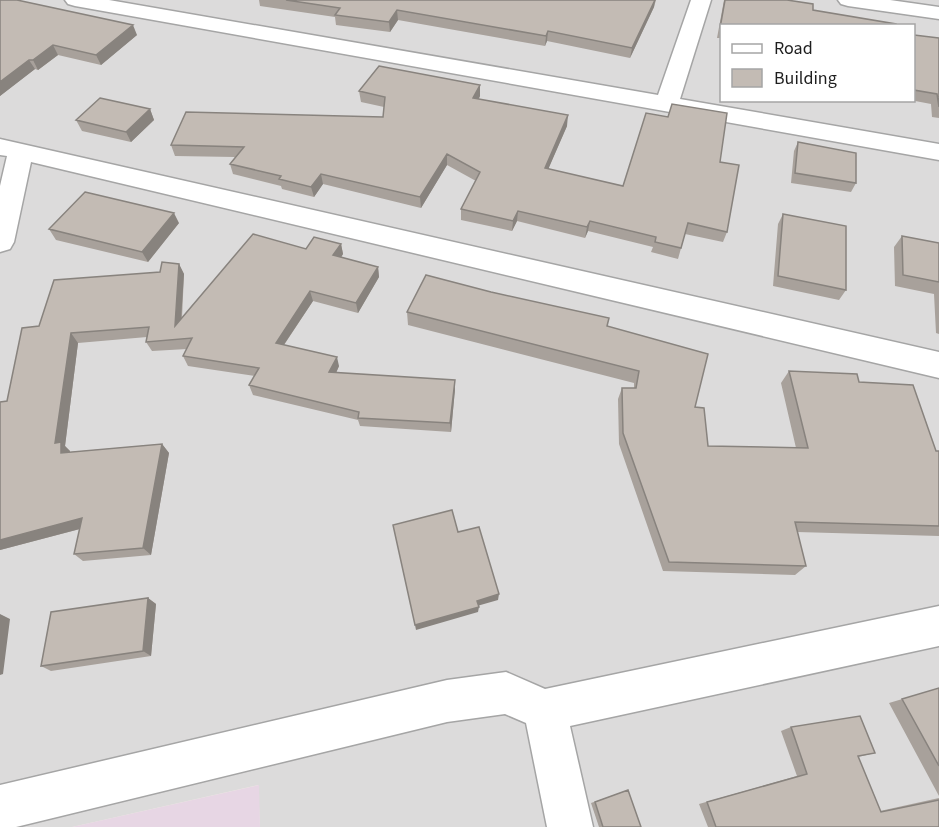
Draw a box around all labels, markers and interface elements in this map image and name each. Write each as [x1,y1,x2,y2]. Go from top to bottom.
legend [720,24,915,102]
text: Road [774,36,813,61]
text: Building [774,66,837,91]

